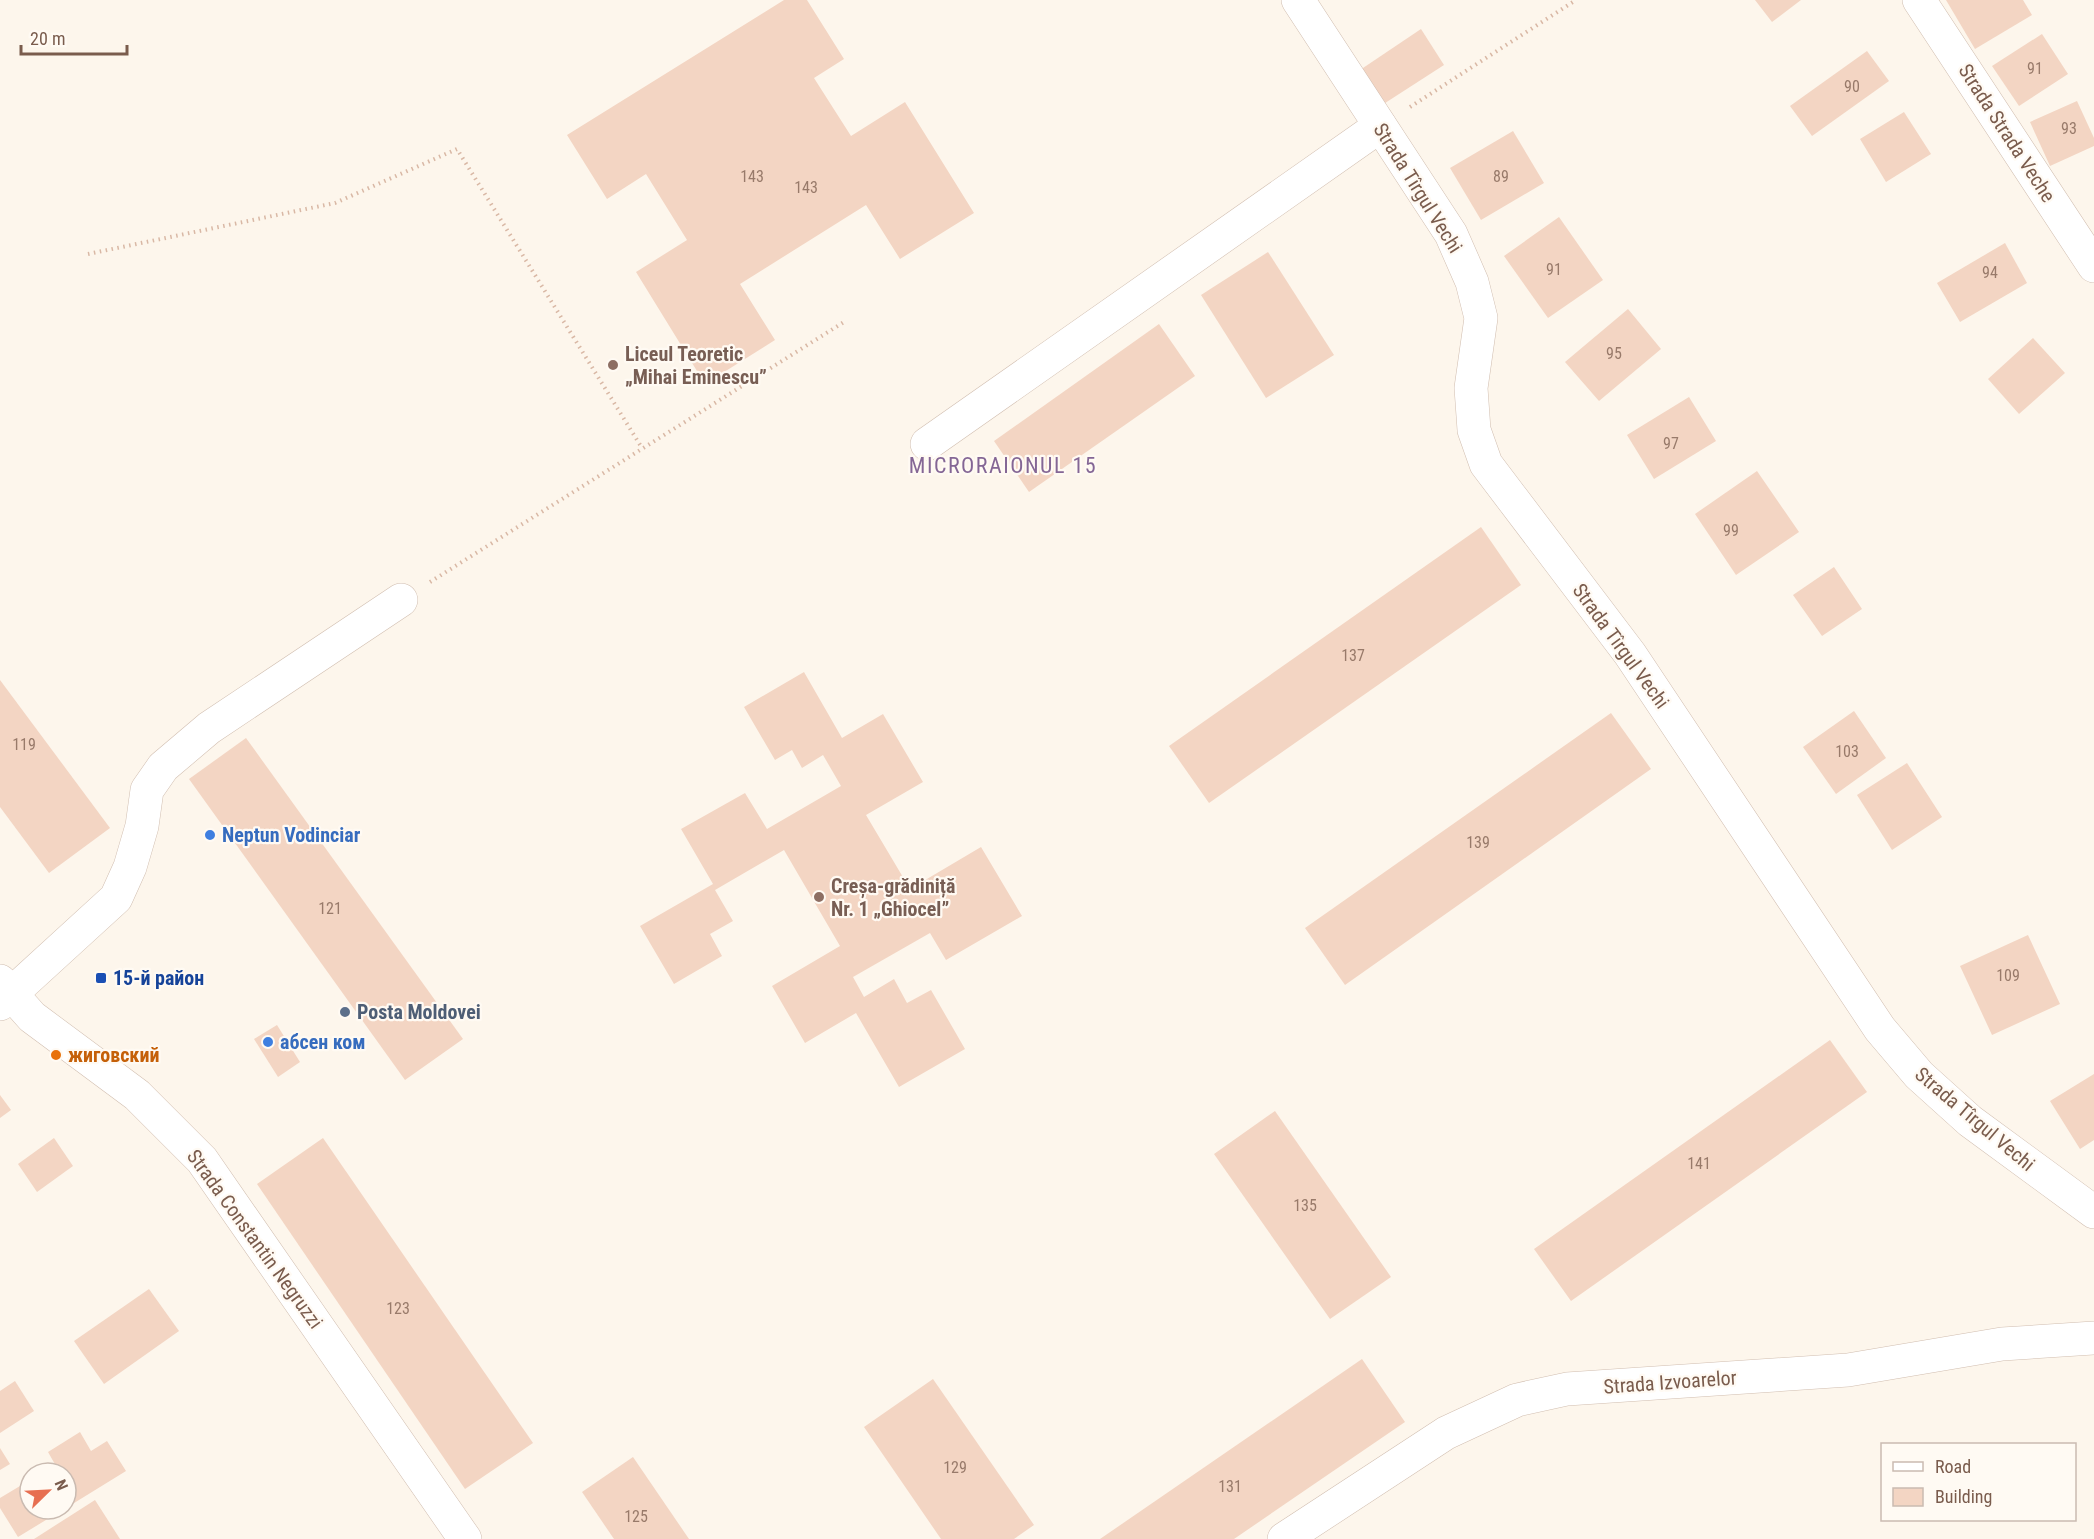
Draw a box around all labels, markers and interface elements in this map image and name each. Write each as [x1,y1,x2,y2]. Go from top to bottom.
scale bar [21,18,128,56]
text: 20 m [30,28,65,49]
street label: Strada Strada Veche [1953,59,2061,207]
house number: 91 [2027,59,2043,78]
house number: 90 [1844,77,1860,96]
street label: Strada Tîrgul Vechi [1368,119,1468,257]
house number: 93 [2061,119,2077,138]
house number: 143 [740,167,764,186]
house number: 89 [1493,167,1509,186]
house number: 143 [794,178,818,197]
house number: 91 [1546,260,1562,279]
house number: 94 [1982,263,1998,282]
place label: Liceul Teoretic „Mihai Eminescu” [625,342,767,389]
house number: 95 [1606,344,1622,363]
marker: Liceul Teoretic „Mihai Eminescu” [606,358,620,372]
house number: 97 [1663,434,1679,453]
district label: MICRORAIONUL 15 [909,453,1097,478]
house number: 99 [1723,521,1739,540]
street label: Strada Tîrgul Vechi [1568,579,1674,713]
house number: 137 [1341,646,1365,665]
house number: 119 [12,735,36,754]
house number: 103 [1835,742,1859,761]
place label: Neptun Vodinciar [222,823,361,847]
marker: Neptun Vodinciar [203,828,217,842]
house number: 139 [1466,833,1490,852]
place label: Creșa-grădiniță Nr. 1 „Ghiocel” [831,874,955,921]
marker: Creșa-grădiniță Nr. 1 „Ghiocel” [812,890,826,904]
house number: 121 [318,899,342,918]
place label: 15-й район [113,966,204,990]
house number: 109 [1996,966,2020,985]
marker: 15-й район [94,971,108,985]
place label: Posta Moldovei [357,1000,481,1024]
marker: Posta Moldovei [338,1005,352,1019]
place label: абсен ком [280,1030,366,1054]
marker: абсен ком [261,1035,275,1049]
place label: жиговский [68,1043,159,1067]
marker: жиговский [49,1048,63,1062]
street label: Strada Tîrgul Vechi [1910,1062,2040,1176]
street label: Strada Constantin Negruzzi [182,1145,328,1333]
house number: 141 [1687,1154,1711,1173]
house number: 135 [1293,1196,1317,1215]
house number: 123 [386,1299,410,1318]
street label: Strada Izvoarelor [1603,1365,1737,1399]
legend [1881,1443,2076,1521]
text: Road [1935,1456,1971,1477]
house number: 129 [943,1458,967,1477]
north arrow [18,1461,78,1521]
text: N [51,1477,72,1493]
house number: 131 [1218,1477,1242,1496]
text: Building [1935,1486,1992,1507]
house number: 125 [624,1507,648,1526]

